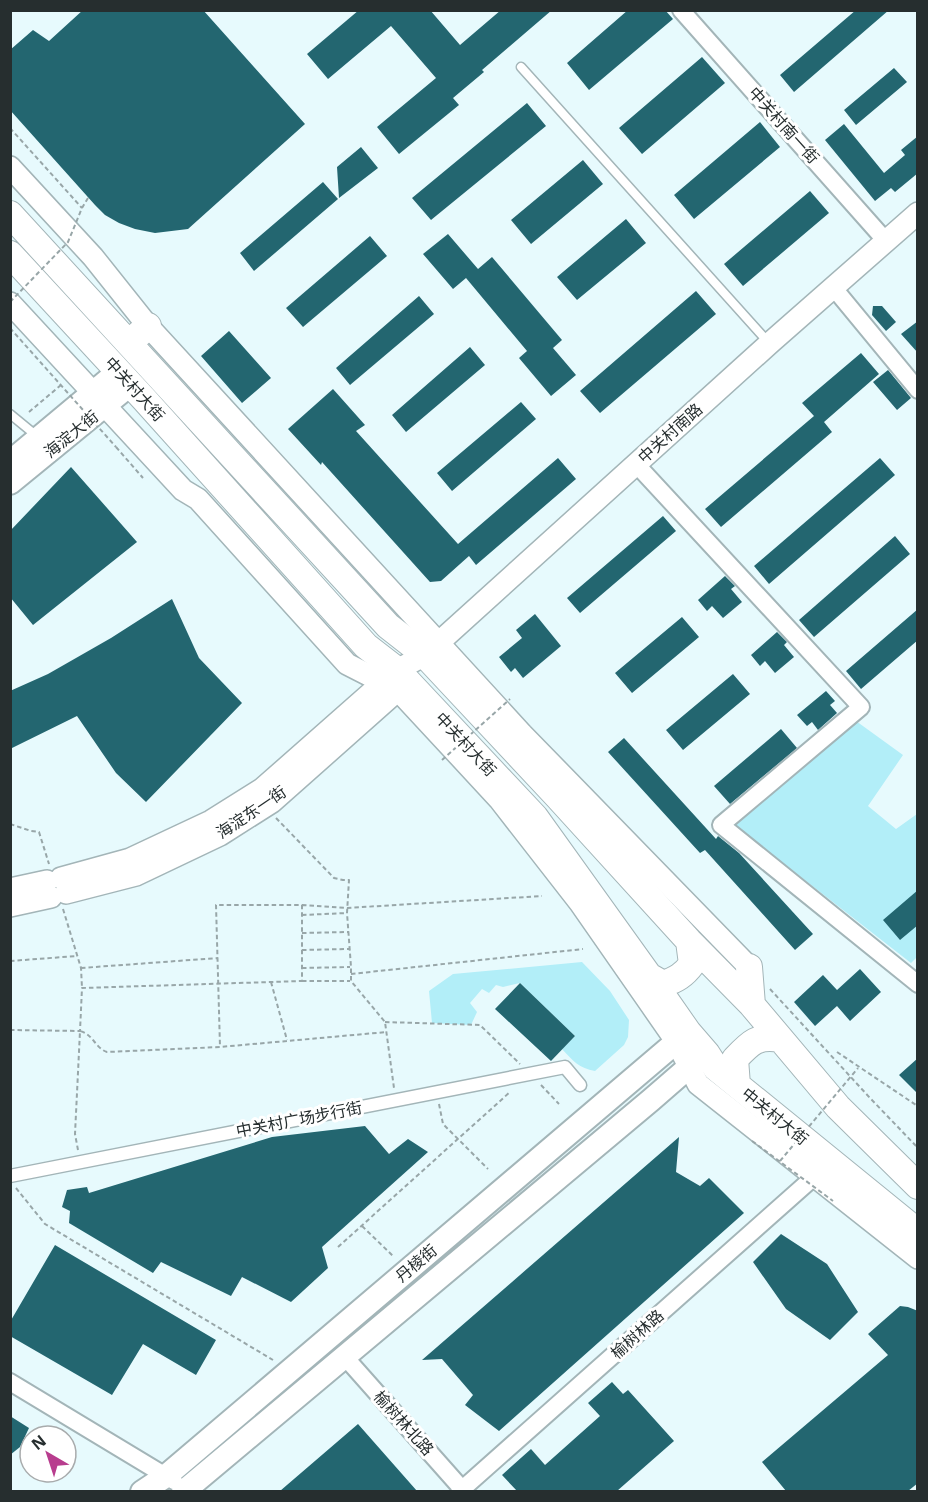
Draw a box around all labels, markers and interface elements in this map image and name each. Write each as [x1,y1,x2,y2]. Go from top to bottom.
street label: 中关村南一街 [744,82,824,168]
street label: 中关村大街 [100,352,170,426]
street label: 中关村南路 [633,398,707,468]
street label: 海淀大街 [39,405,103,463]
street label: 中关村大街 [431,707,501,781]
street label: 海淀东一街 [212,781,290,843]
street label: 中关村大街 [737,1082,813,1150]
street label: 中关村广场步行街 [234,1096,364,1142]
street label: 丹棱街 [391,1239,441,1287]
street label: 榆树林路 [606,1304,668,1364]
street label: 榆树林北路 [369,1386,439,1460]
north arrow [18,1424,78,1484]
text: N [27,1430,51,1455]

